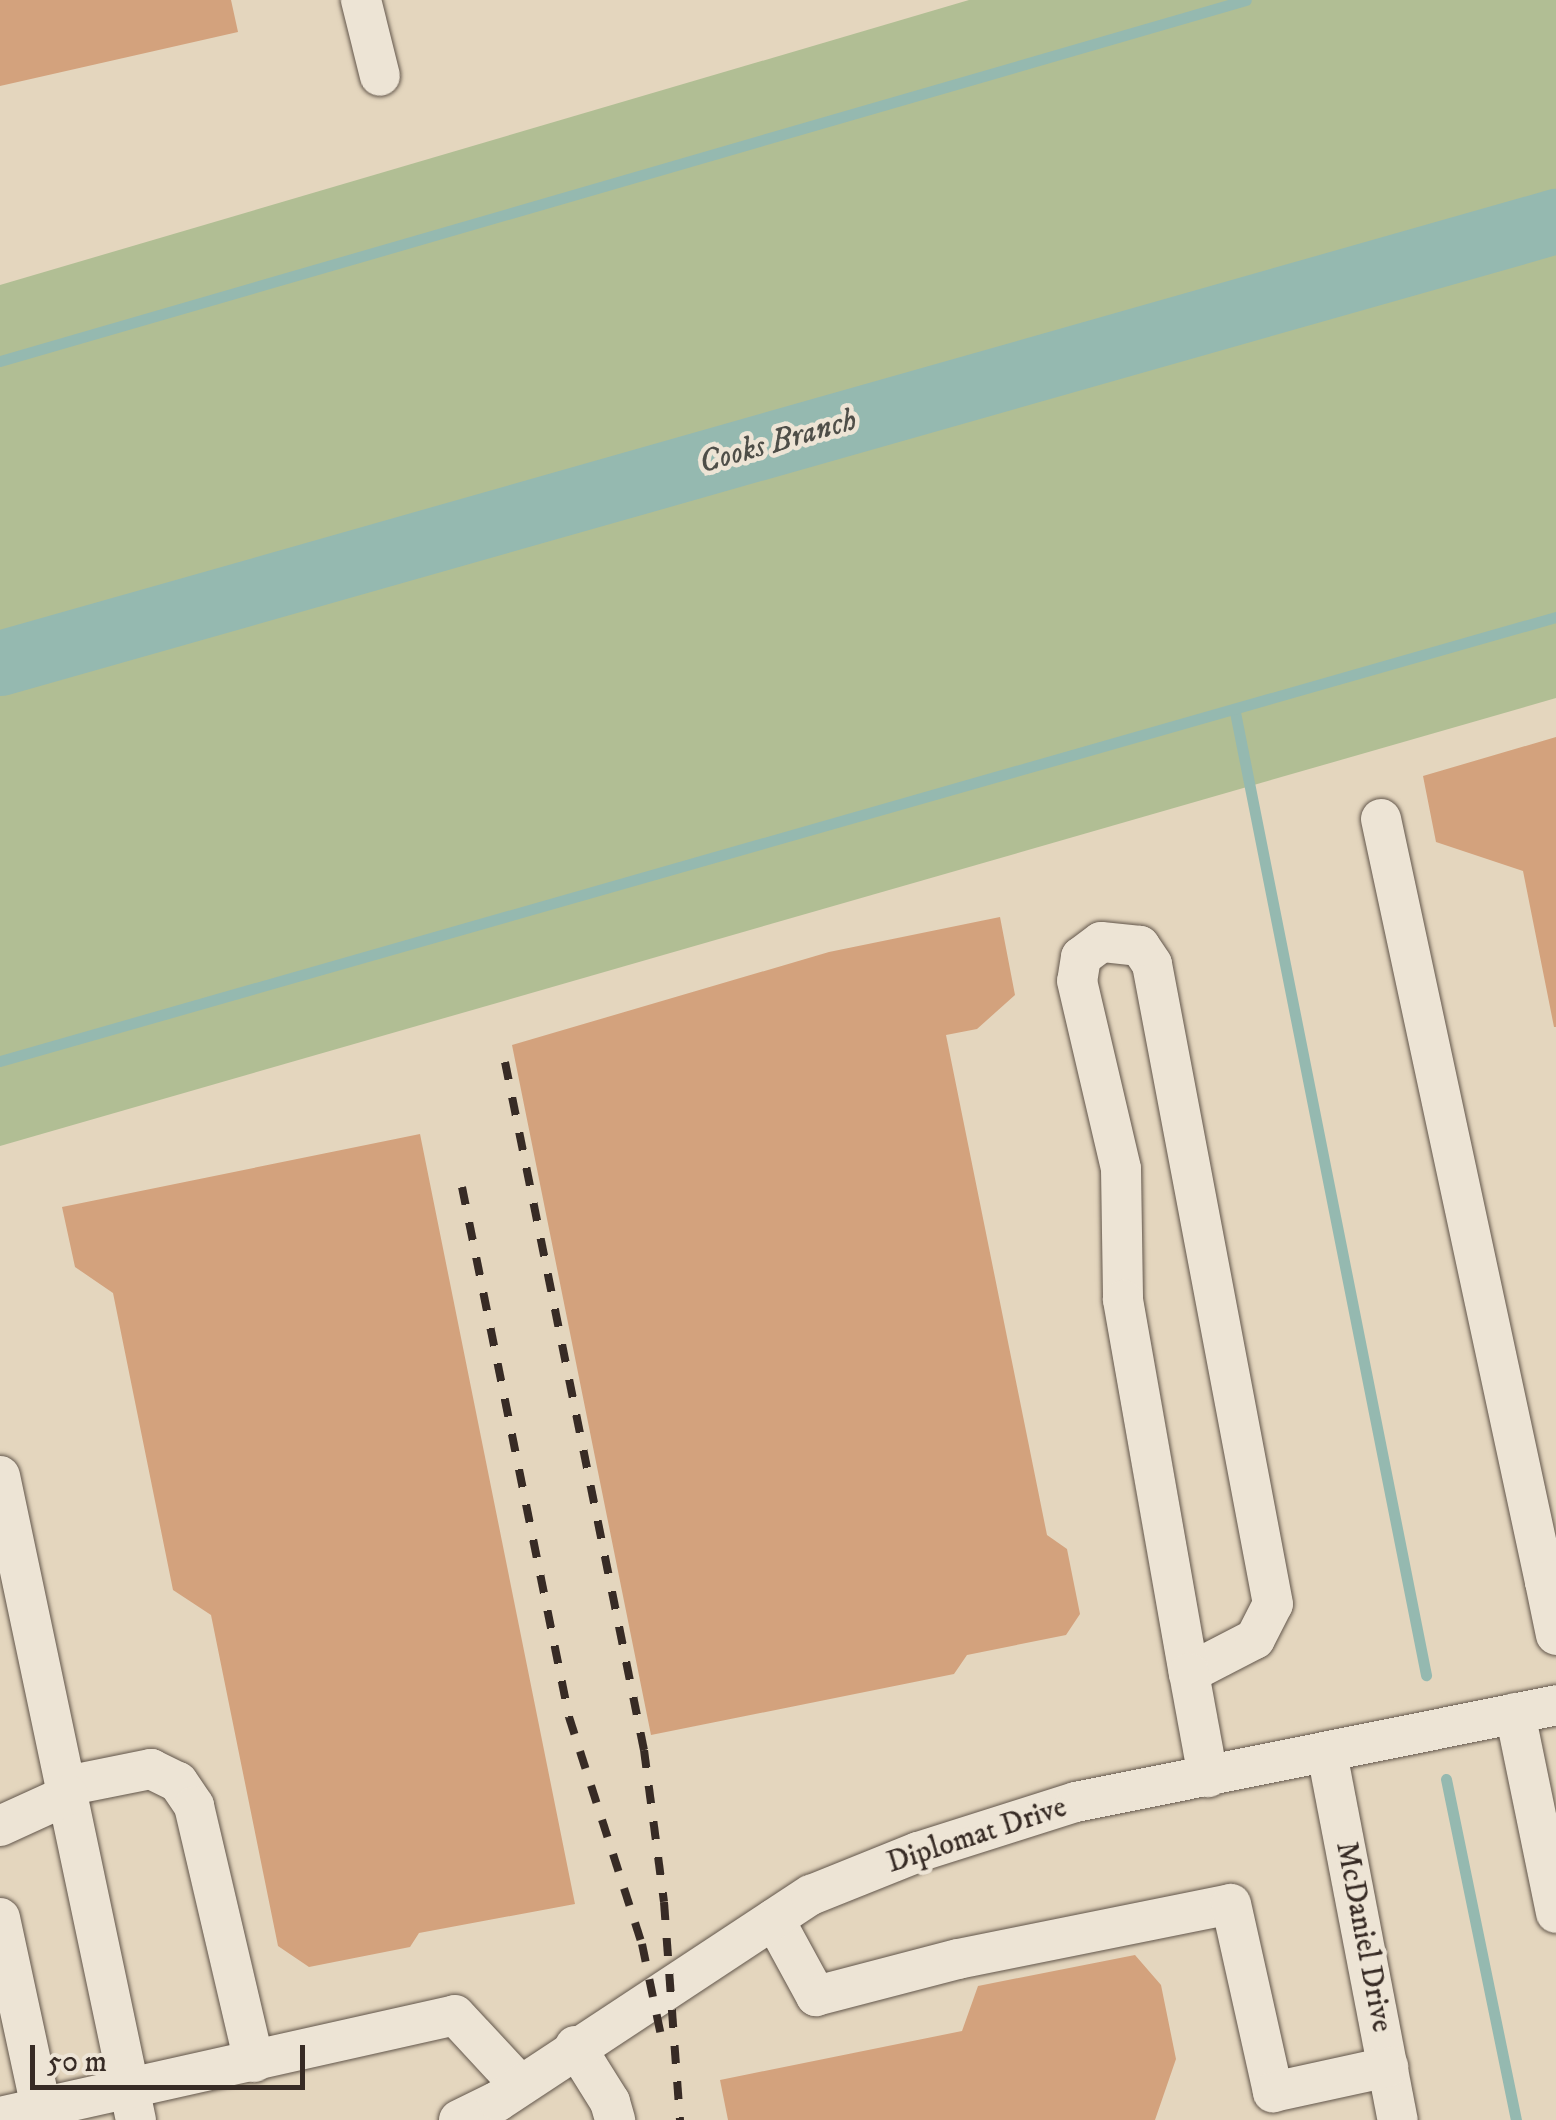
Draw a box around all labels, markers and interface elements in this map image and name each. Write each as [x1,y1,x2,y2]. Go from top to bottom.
water label: Cooks Branch [695,401,861,483]
street label: Diplomat Drive [883,1790,1071,1882]
street label: McDaniel Drive [1327,1839,1399,2035]
scale bar [35,2025,310,2087]
text: 50 m [47,2044,107,2081]

